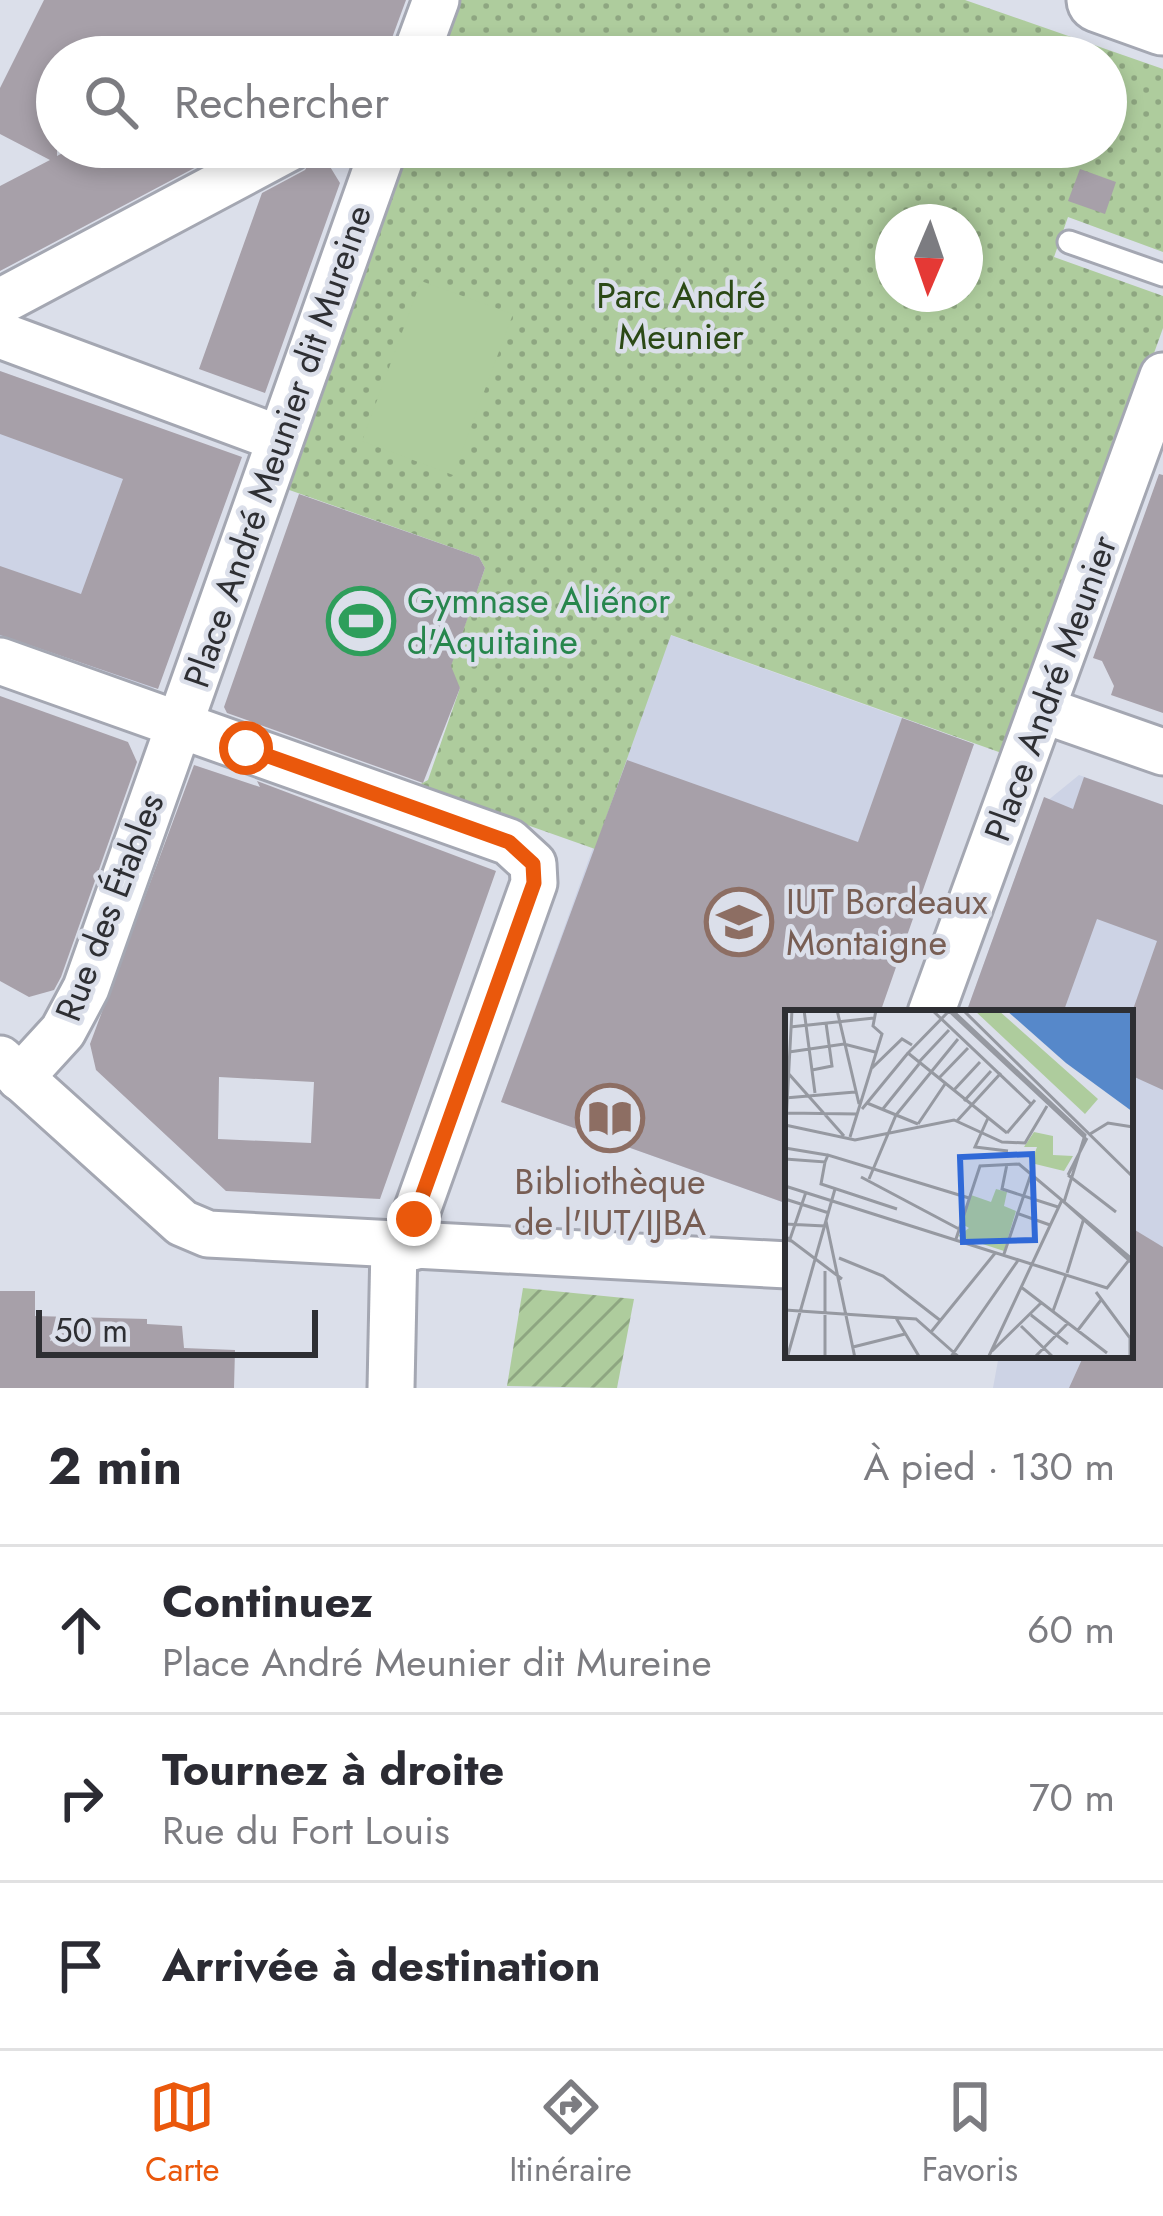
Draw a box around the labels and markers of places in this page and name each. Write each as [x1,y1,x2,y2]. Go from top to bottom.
place label: Gymnase Aliénor d'Aquitaine [407,574,671,667]
sports icon: Gymnase Aliénor d'Aquitaine [326,586,396,656]
place label: IUT Bordeaux Montaigne [786,875,988,968]
school or university icon: IUT Bordeaux Montaigne [704,887,774,957]
library icon: Bibliothèque de l'IUT/IJBA [575,1083,645,1153]
place label: Bibliothèque de l'IUT/IJBA [514,1155,706,1248]

